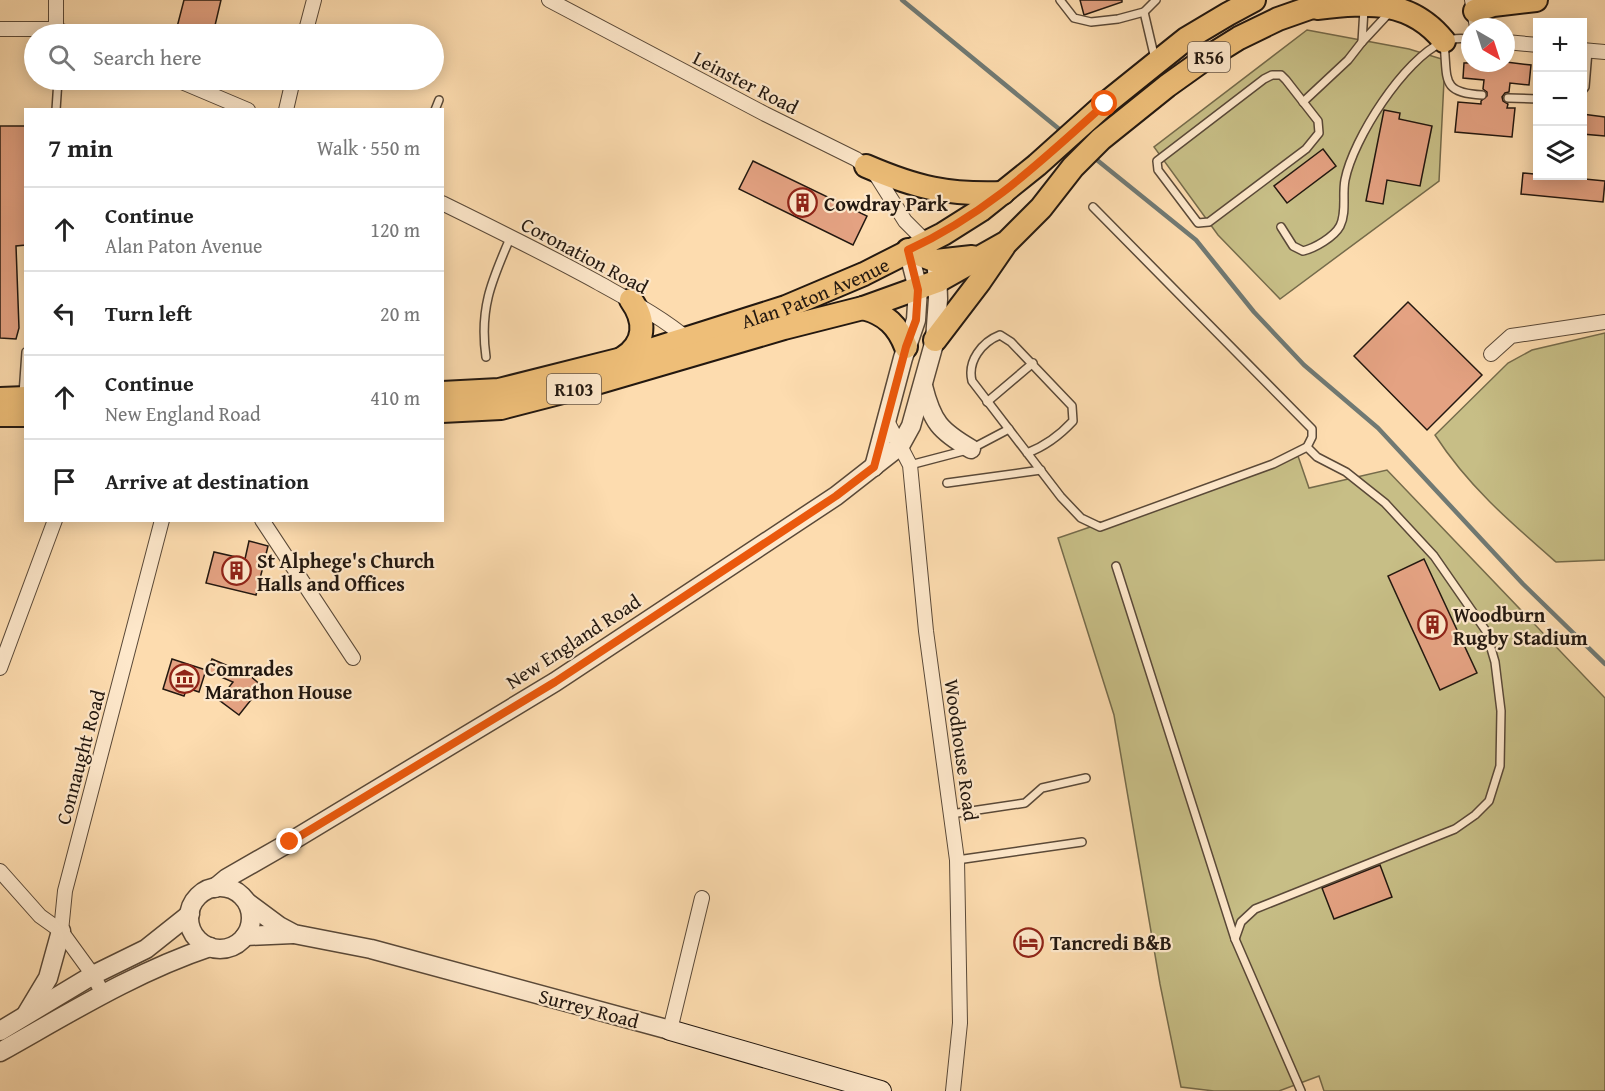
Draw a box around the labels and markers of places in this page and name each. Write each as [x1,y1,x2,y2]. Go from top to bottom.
building icon: Cowdray Park [787,187,819,219]
place label: Cowdray Park [824,189,949,218]
place label: St Alphege's Church Halls and Offices [257,546,435,598]
building icon: St Alphege's Church Halls and Offices [220,555,252,587]
place label: Woodburn Rugby Stadium [1453,600,1588,652]
building icon: Woodburn Rugby Stadium [1416,609,1448,641]
place label: Comrades Marathon House [205,654,353,706]
museum icon: Comrades Marathon House [168,663,200,695]
hotel icon: Tancredi B&B [1013,926,1045,958]
place label: Tancredi B&B [1050,928,1172,957]

